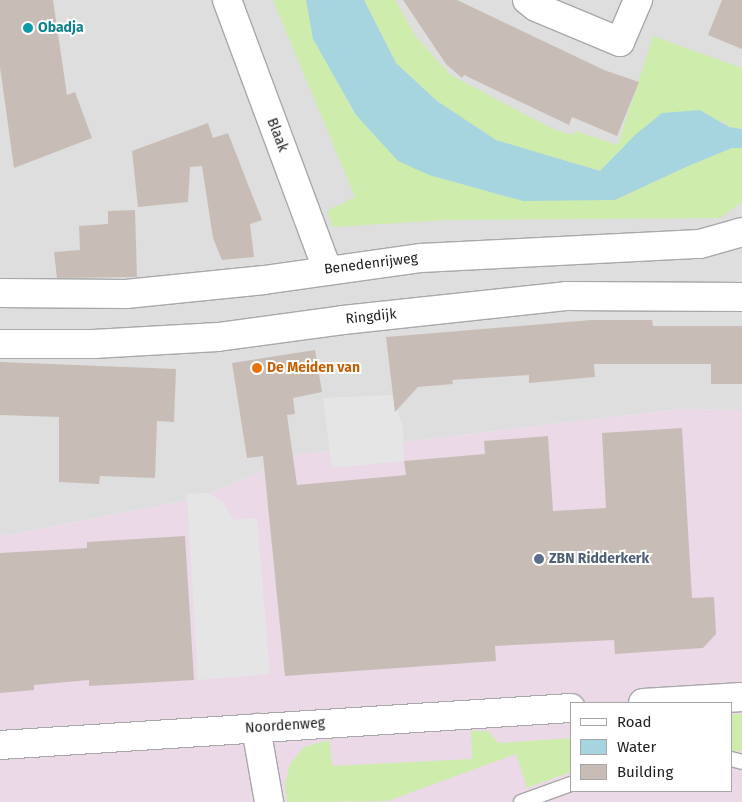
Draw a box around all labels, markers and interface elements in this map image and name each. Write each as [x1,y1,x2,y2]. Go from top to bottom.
place label: Obadja [38,20,84,36]
marker: Obadja [22,22,34,34]
street label: Blaak [263,116,291,154]
street label: Benedenrijweg [323,250,419,278]
street label: Ringdijk [345,306,397,328]
place label: De Meiden van [267,360,360,376]
marker: De Meiden van [251,362,263,374]
place label: ZBN Ridderkerk [549,551,649,567]
marker: ZBN Ridderkerk [533,553,545,565]
legend [570,702,732,792]
text: Road [617,713,652,731]
street label: Noordenweg [244,715,326,737]
text: Water [617,738,656,756]
text: Building [617,763,673,781]

